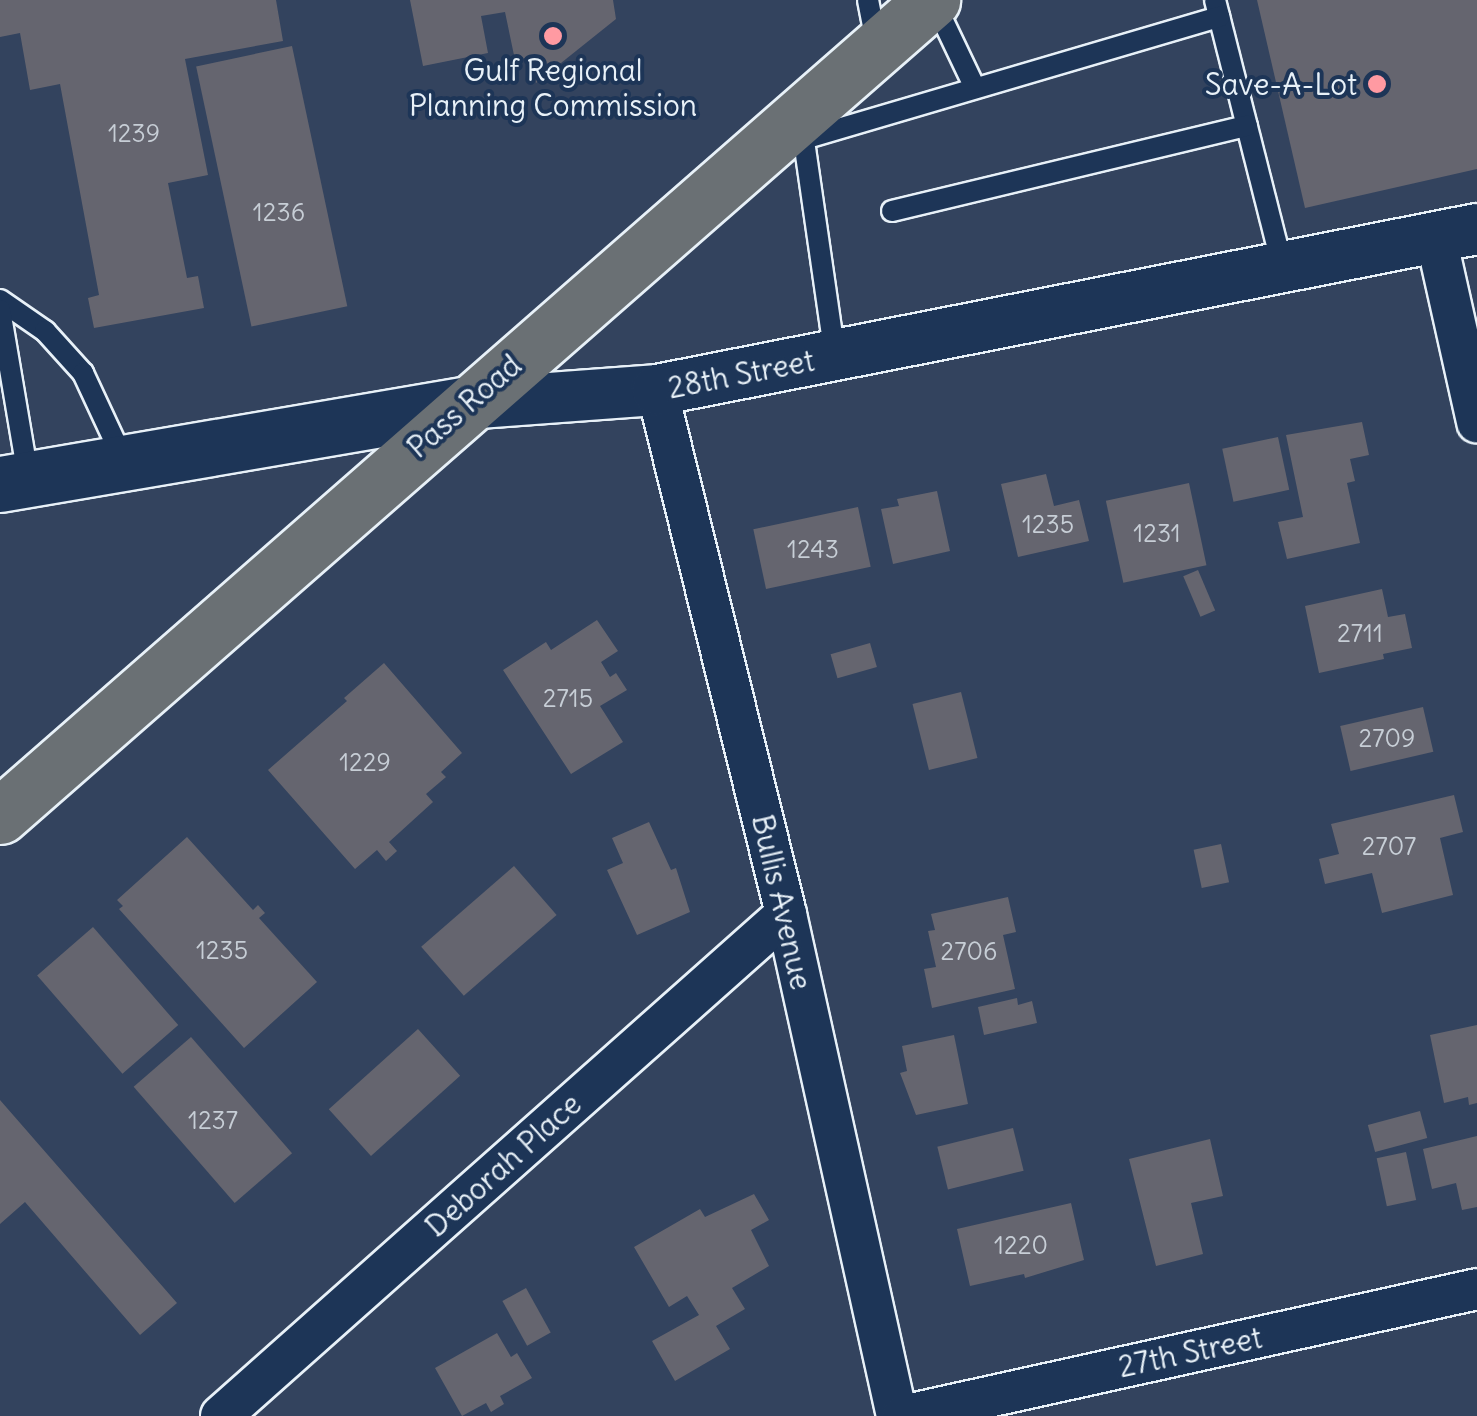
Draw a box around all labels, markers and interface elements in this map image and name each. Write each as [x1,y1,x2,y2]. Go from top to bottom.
marker: Gulf Regional Planning Commission [542,25,564,47]
place label: Gulf Regional Planning Commission [409,52,697,122]
place label: Save-A-Lot [1205,66,1357,102]
marker: Save-A-Lot [1366,73,1388,95]
house number: 1239 [108,118,160,148]
house number: 1236 [253,197,305,227]
street label: 28th Street [665,342,817,406]
street label: Pass Road [400,347,528,465]
house number: 1235 [1022,509,1074,539]
house number: 1231 [1133,518,1181,548]
house number: 1243 [787,534,839,564]
house number: 2711 [1337,618,1383,648]
house number: 2715 [543,683,593,713]
house number: 2709 [1359,723,1415,753]
house number: 1229 [339,747,391,777]
street label: Bullis Avenue [744,811,820,993]
house number: 2707 [1362,831,1416,861]
house number: 1235 [196,935,248,965]
house number: 2706 [941,936,997,966]
street label: Deborah Place [418,1086,588,1244]
house number: 1237 [188,1105,238,1135]
house number: 1220 [994,1230,1048,1260]
street label: 27th Street [1115,1319,1265,1385]

